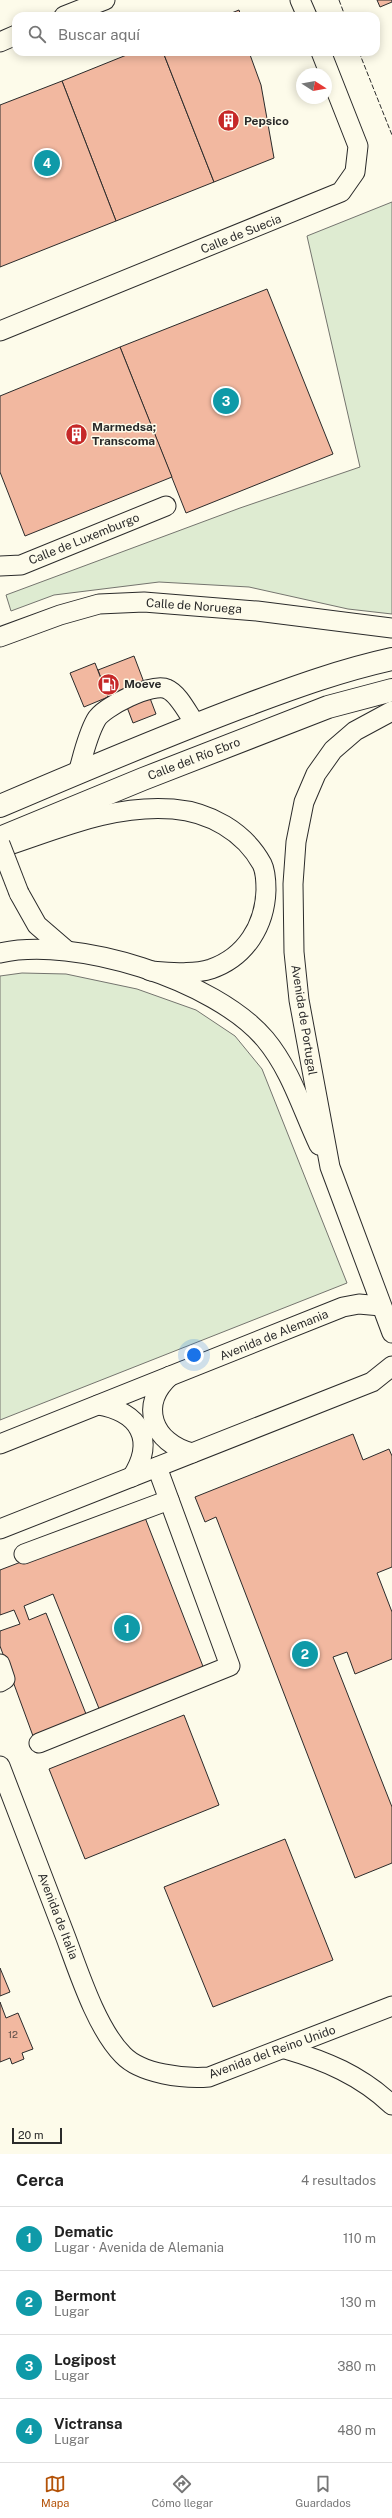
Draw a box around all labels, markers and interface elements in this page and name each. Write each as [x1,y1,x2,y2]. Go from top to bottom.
search box [12,12,380,56]
icon: search [26,23,48,45]
text: Buscar aquí [58,26,140,43]
north arrow [296,68,332,104]
building icon: Pepsico [216,108,242,134]
place label: Pepsico [244,114,289,128]
pin: 4 [34,148,60,178]
street label: Calle de Suecia [199,211,283,257]
pin: 3 [213,386,239,416]
place label: Marmedsa; Transcoma [92,420,156,448]
building icon: Marmedsa; Transcoma [64,421,90,447]
street label: Calle de Luxemburgo [27,510,142,568]
street label: Calle de Noruega [146,596,242,616]
fuel station icon: Moeve [96,671,122,697]
place label: Moeve [124,677,162,691]
street label: Calle del Río Ebro [146,735,242,783]
street label: Avenida de Portugal [288,964,320,1077]
street label: Avenida de Alemania [218,1307,330,1363]
your location [184,1345,204,1365]
pin: 1 [114,1613,140,1643]
pin: 2 [292,1639,318,1669]
street label: Avenida de Italia [35,1871,81,1961]
street label: Avenida del Reino Unido [207,2022,338,2082]
house number: 12 [8,2028,18,2040]
scale bar [12,2126,62,2145]
text: 20 m [18,2129,43,2141]
text: Cerca [16,2170,64,2190]
text: 4 resultados [301,2173,376,2188]
text: Dematic [54,2223,114,2240]
text: 1 [26,2231,32,2246]
text: 110 m [343,2231,376,2246]
text: Lugar · Avenida de Alemania [54,2240,224,2255]
text: Bermont [54,2287,116,2304]
text: 2 [25,2295,33,2310]
text: 130 m [340,2295,376,2310]
text: Lugar [54,2304,89,2319]
text: Logipost [54,2351,116,2368]
text: 3 [25,2359,33,2374]
text: 380 m [337,2359,376,2374]
text: Lugar [54,2368,89,2383]
text: Victransa [54,2415,123,2432]
text: 4 [25,2423,33,2438]
text: 480 m [337,2423,376,2438]
text: Lugar [54,2432,89,2447]
tab: Mapa [41,2473,69,2509]
tab: Cómo llegar [152,2473,213,2509]
tab: Guardados [295,2473,351,2509]

